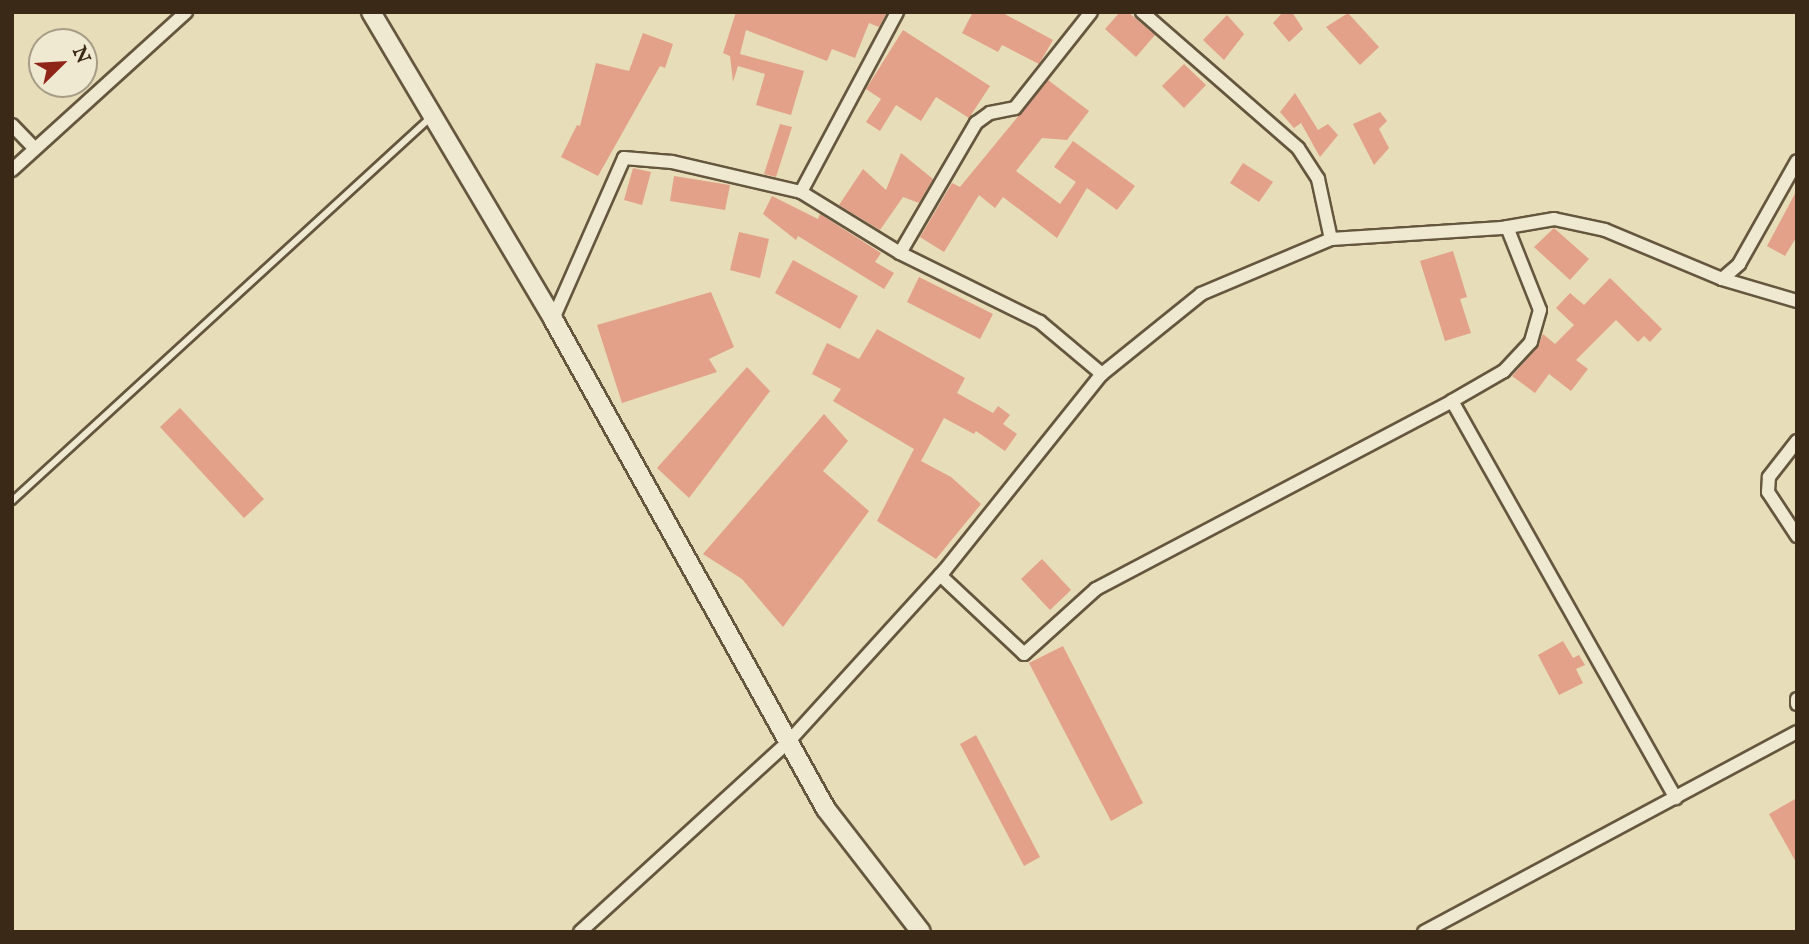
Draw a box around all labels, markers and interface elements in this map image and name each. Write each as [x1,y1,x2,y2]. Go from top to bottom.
north arrow [28,28,98,98]
text: N [66,43,95,68]

